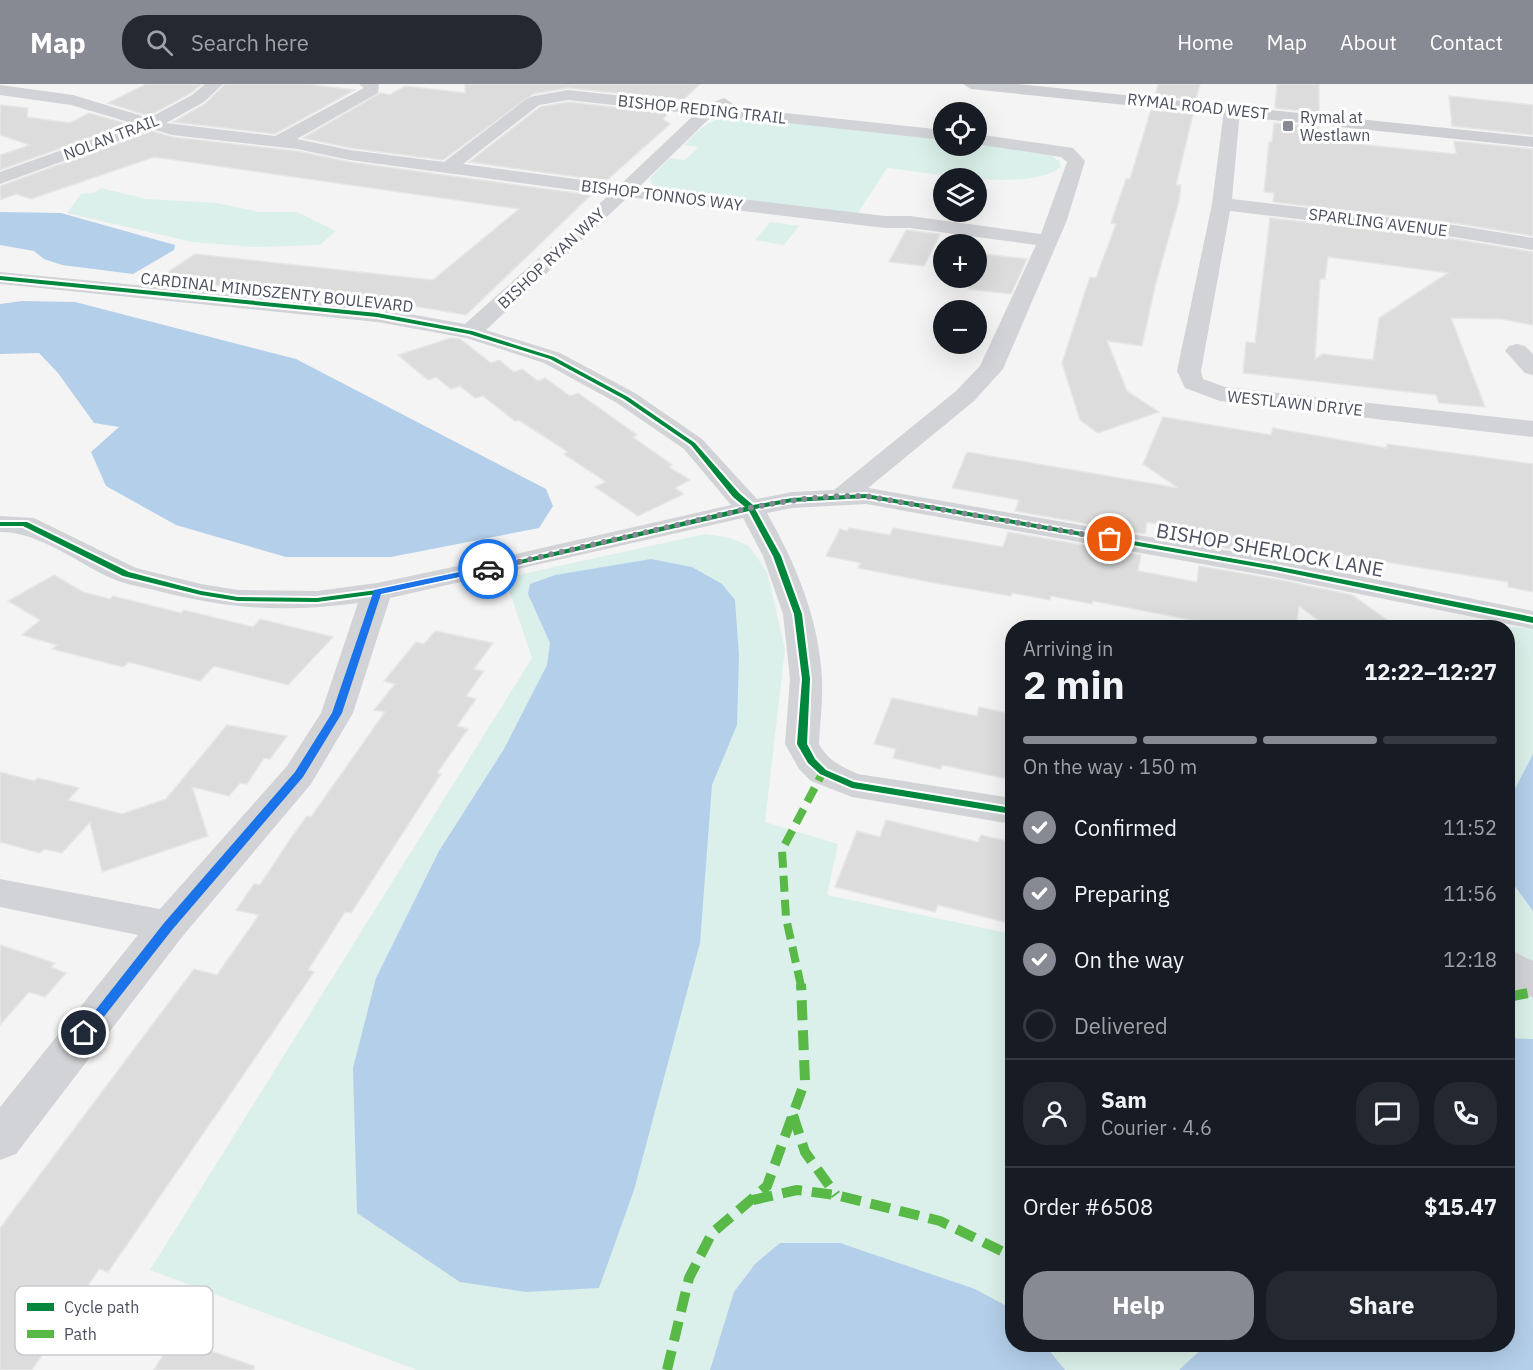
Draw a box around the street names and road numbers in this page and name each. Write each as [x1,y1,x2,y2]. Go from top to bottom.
street label: RYMAL ROAD WEST [1126,89,1270,123]
street label: BISHOP REDING TRAIL [617,90,787,128]
street label: NOLAN TRAIL [61,110,161,164]
street label: BISHOP TONNOS WAY [580,175,744,215]
street label: BISHOP RYAN WAY [493,203,609,313]
street label: SPARLING AVENUE [1308,204,1448,240]
street label: CARDINAL MINDSZENTY BOULEVARD [140,268,414,316]
street label: WESTLAWN DRIVE [1226,386,1364,420]
street label: BISHOP SHERLOCK LANE [1154,516,1386,583]

